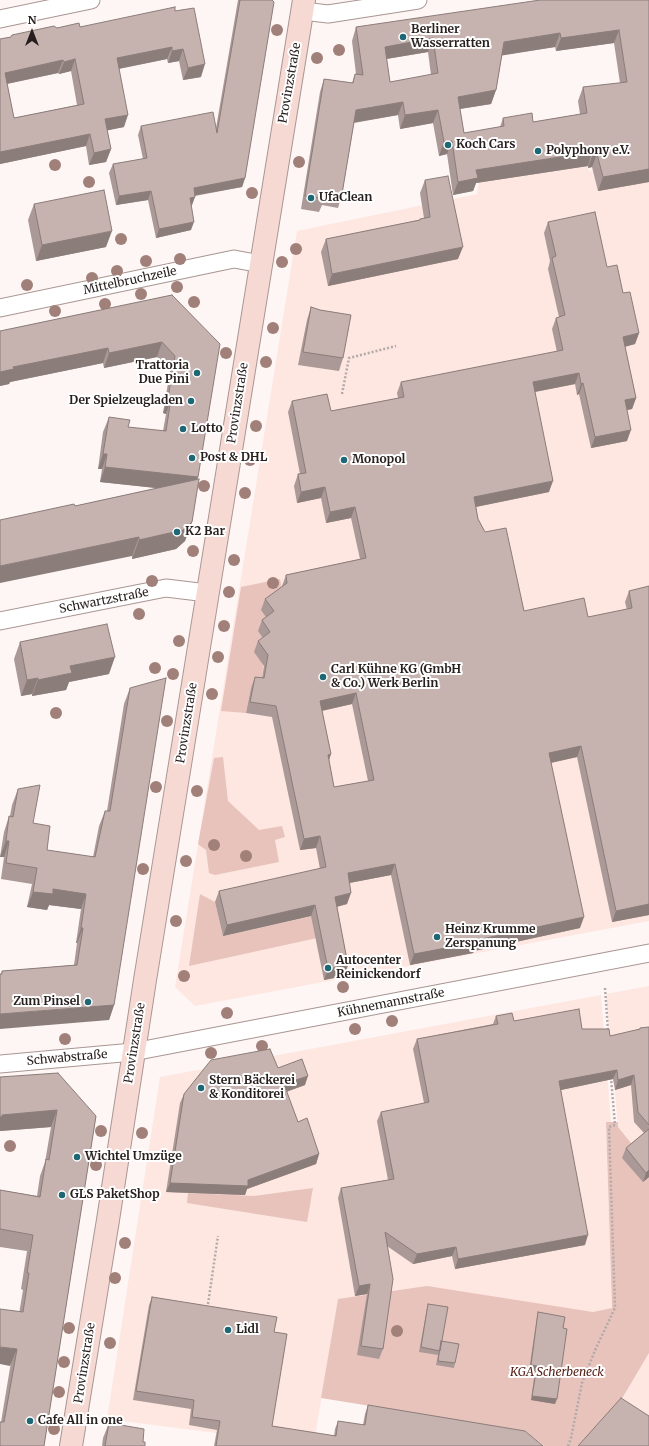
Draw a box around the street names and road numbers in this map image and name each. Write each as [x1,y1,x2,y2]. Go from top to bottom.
street label: Provinzstraße [276,42,304,124]
street label: Mittelbruchzeile [82,264,178,298]
street label: Provinzstraße [225,362,251,444]
street label: Schwartzstraße [58,585,150,617]
street label: Provinzstraße [174,682,200,764]
street label: Kühnemannstraße [336,986,446,1020]
street label: Provinzstraße [122,1002,148,1084]
street label: Schwabstraße [26,1047,108,1069]
street label: Provinzstraße [72,1322,98,1404]

